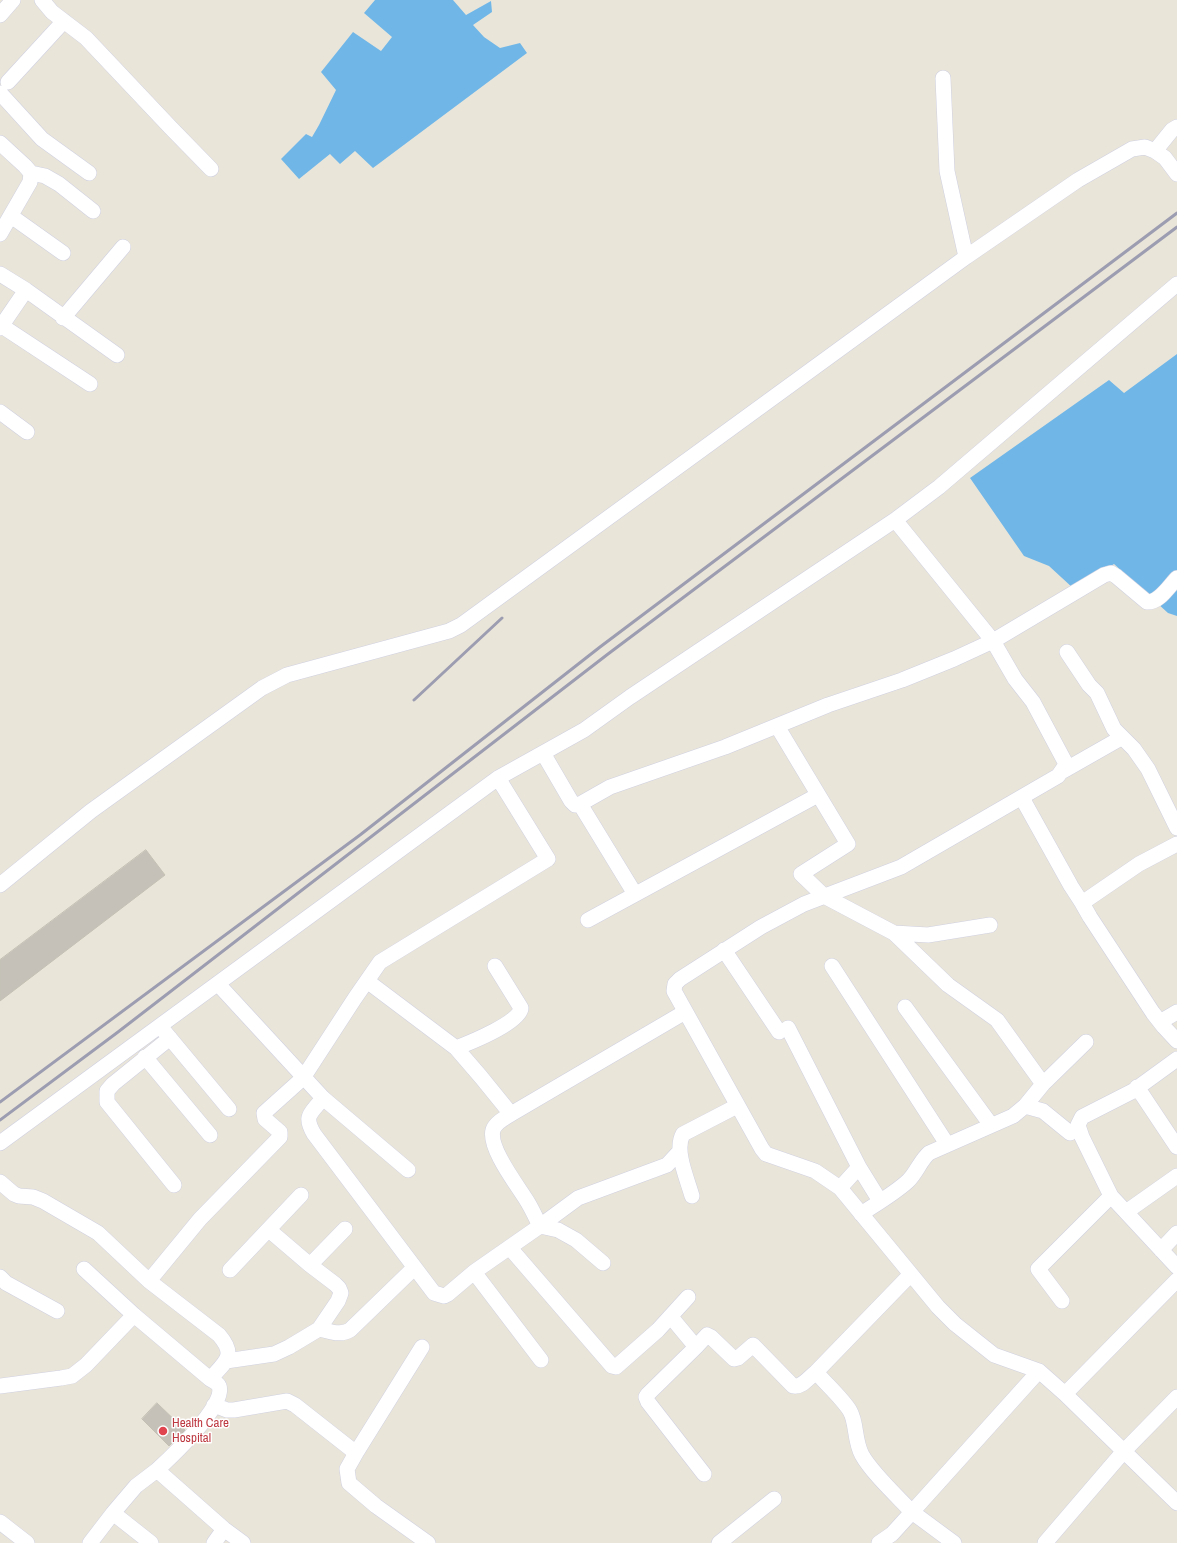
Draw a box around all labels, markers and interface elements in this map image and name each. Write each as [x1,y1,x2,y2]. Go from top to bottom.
place label: Health Care Hospital [172,1416,229,1447]
marker: Health Care Hospital [157,1425,169,1437]

